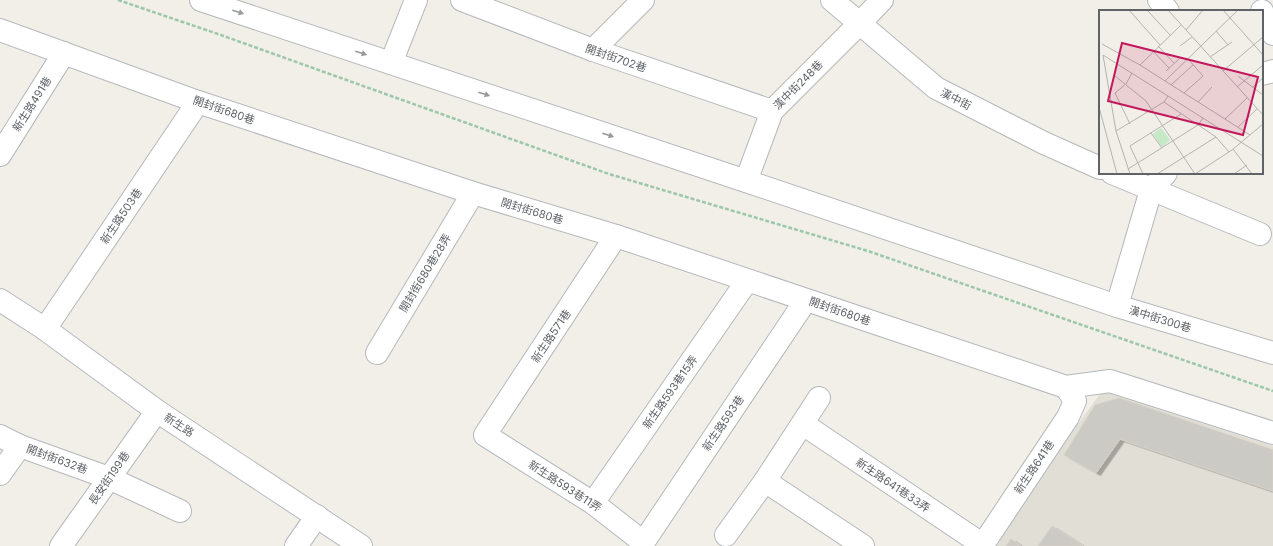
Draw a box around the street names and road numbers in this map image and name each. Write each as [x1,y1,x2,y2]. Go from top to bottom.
street label: 開封街702巷 [584,41,648,75]
street label: 漢中街248巷 [770,57,826,113]
street label: 新生路491巷 [10,74,54,134]
street label: 漢中街 [938,85,974,113]
street label: 開封街680巷 [191,93,257,127]
street label: 新生路503巷 [97,185,145,247]
street label: 開封街680巷 [499,195,565,227]
street label: 開封街680巷28弄 [396,231,454,315]
street label: 開封街680巷 [807,294,873,328]
street label: 漢中街300巷 [1127,303,1193,335]
street label: 新生路571巷 [528,307,574,365]
street label: 新生路593巷15弄 [639,353,701,431]
street label: 新生路593巷 [699,392,747,454]
street label: 新生路 [161,410,197,440]
street label: 新生路641巷 [1011,437,1057,497]
street label: 開封街632巷 [24,441,90,477]
street label: 長安街199巷 [85,449,133,507]
street label: 新生路641巷33弄 [853,455,933,515]
street label: 新生路593巷11弄 [526,457,604,515]

